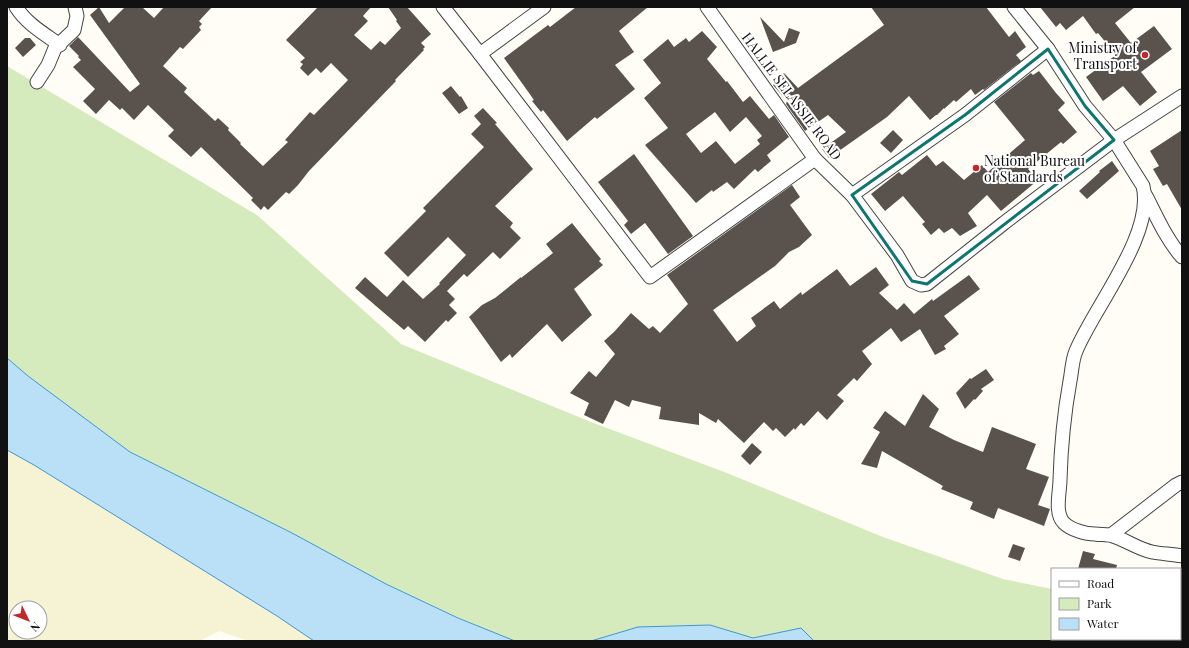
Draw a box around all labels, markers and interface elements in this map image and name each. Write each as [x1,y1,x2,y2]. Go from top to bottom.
street label: HALLIE SELASSIE ROAD [738,28,846,164]
place label: Ministry of Transport [1068,38,1138,73]
marker: Ministry of Transport [1140,50,1150,60]
place label: National Bureau of Standards [984,151,1085,186]
marker: National Bureau of Standards [971,163,981,173]
legend [1051,568,1181,640]
text: Road [1087,575,1114,591]
text: Park [1087,595,1112,611]
north arrow [8,600,48,640]
text: Water [1086,615,1120,631]
text: N [27,619,44,635]

